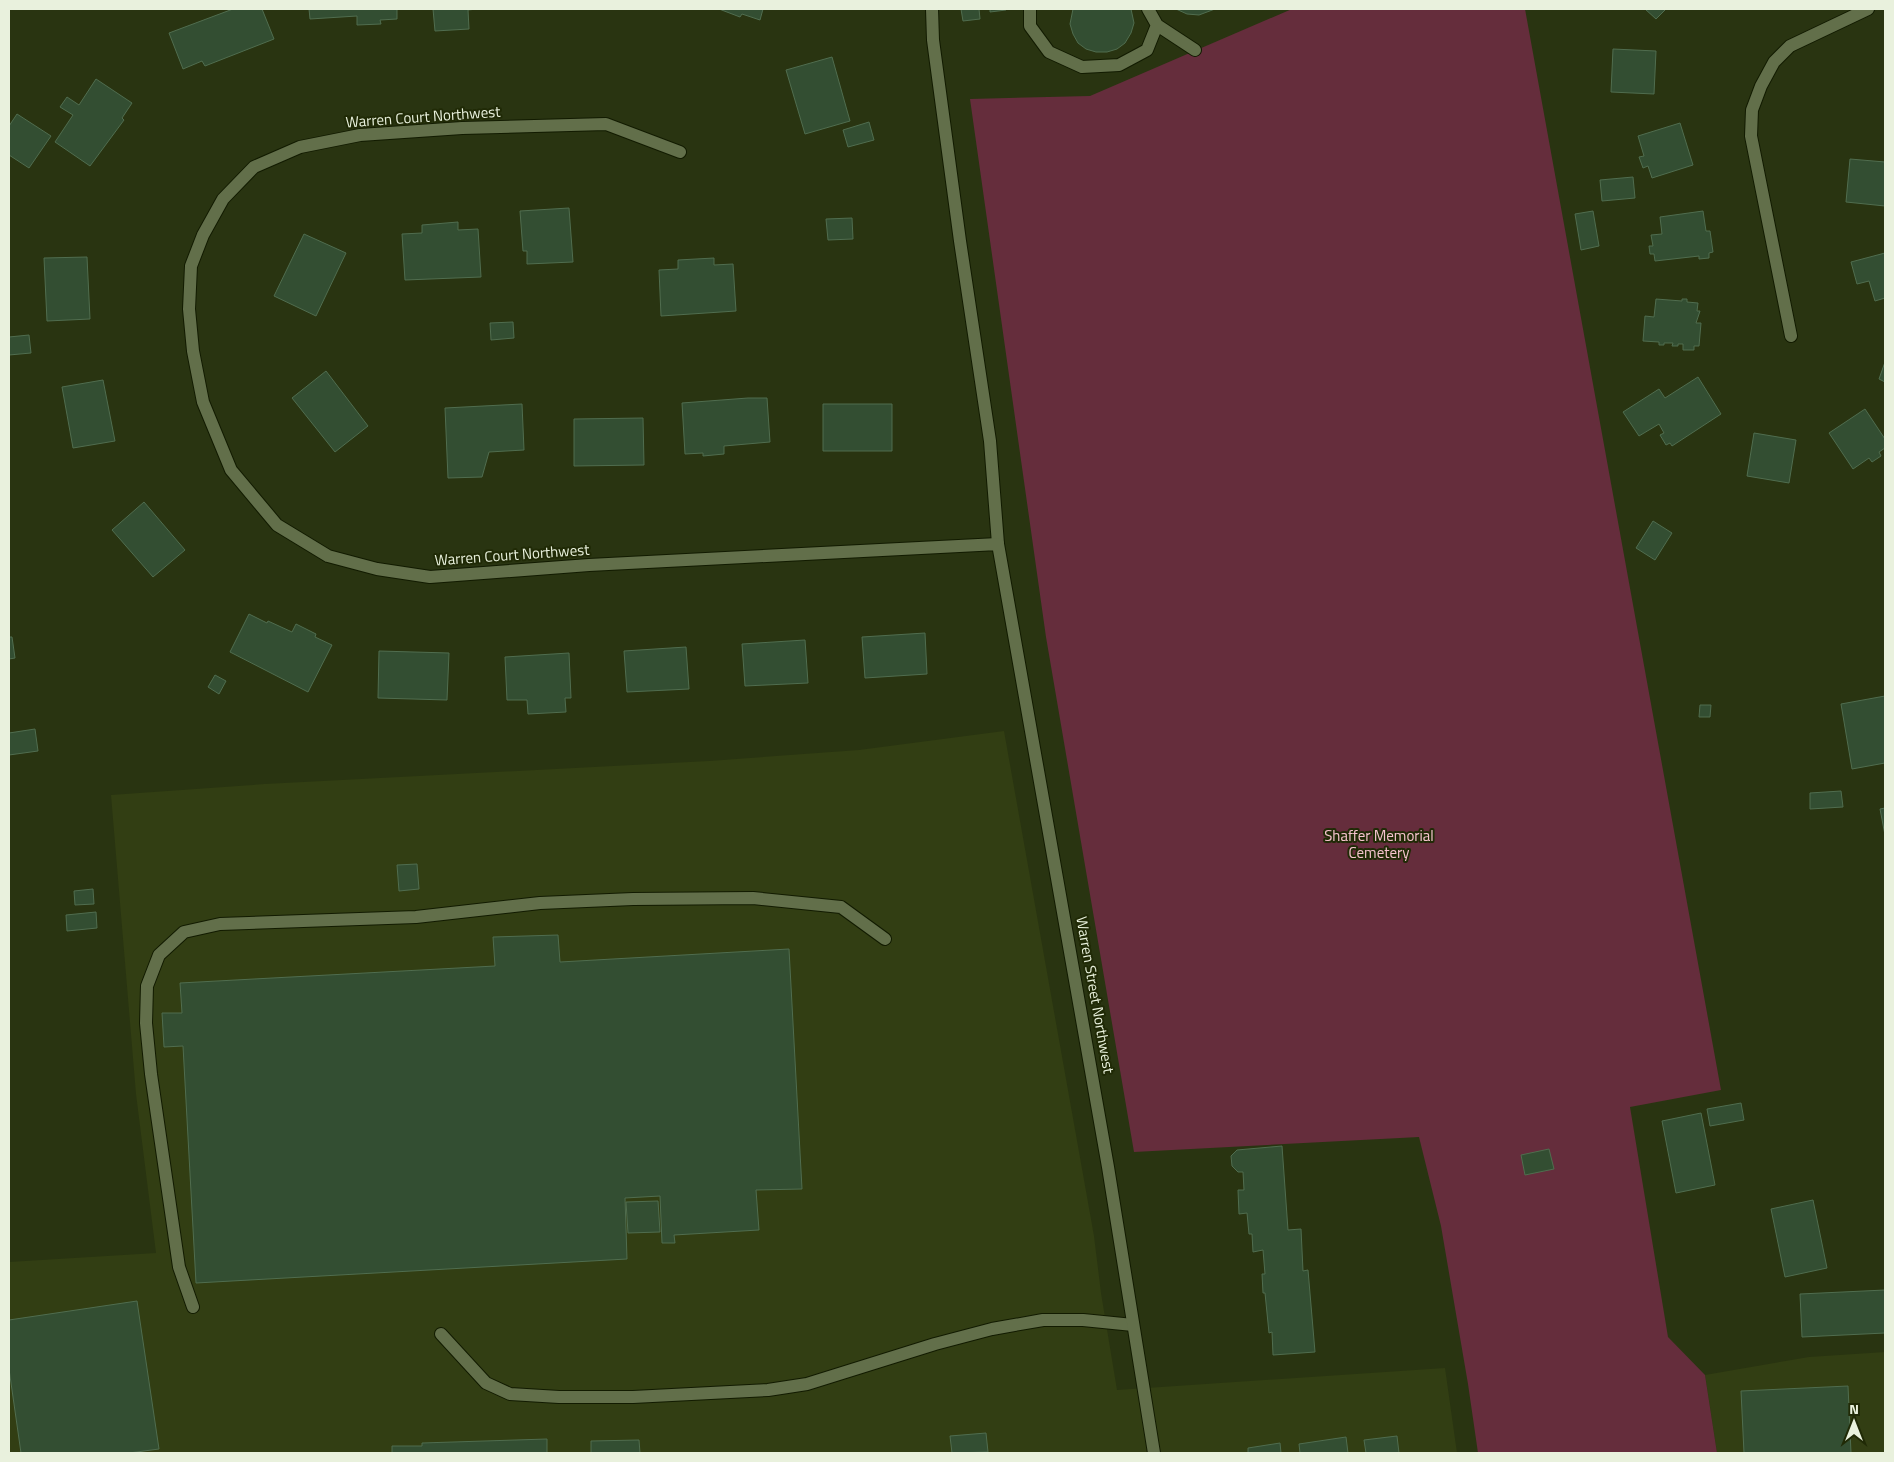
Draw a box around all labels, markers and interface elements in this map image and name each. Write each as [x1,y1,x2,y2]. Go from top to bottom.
street label: Warren Court Northwest [345,100,502,133]
street label: Warren Court Northwest [434,538,591,571]
park label: Shaffer Memorial Cemetery [1324,824,1434,864]
street label: Warren Street Northwest [1070,914,1121,1076]
north arrow [1829,1397,1879,1447]
text: N [1849,1398,1859,1419]

